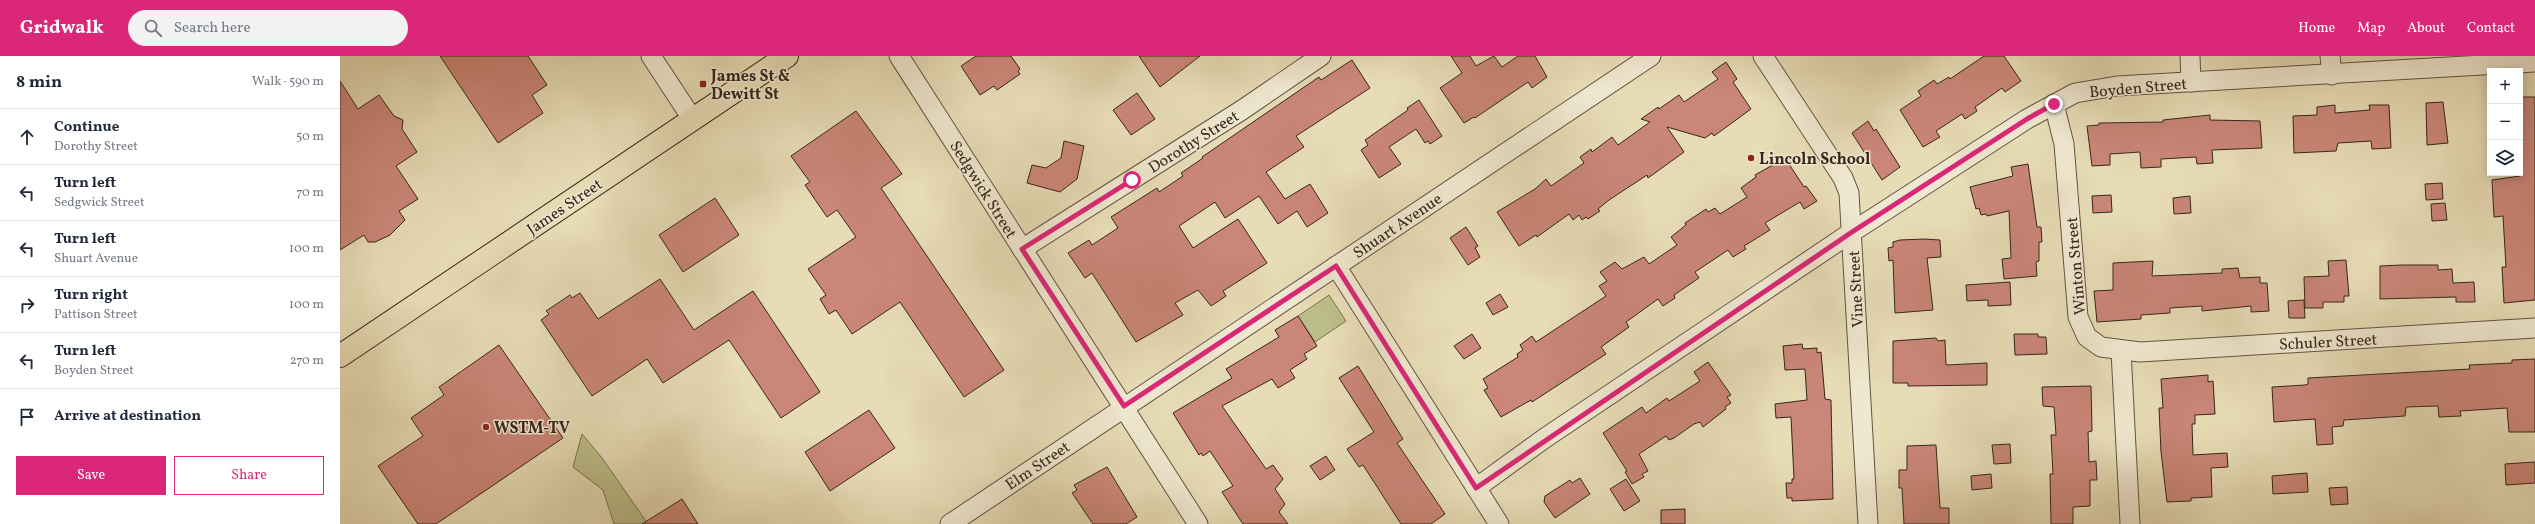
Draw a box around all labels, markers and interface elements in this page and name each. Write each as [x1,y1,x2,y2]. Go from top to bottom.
search box [128,10,408,46]
text: Gridwalk [20,15,104,41]
icon: search [142,17,164,39]
text: Search here [174,18,251,39]
text: Home [2298,19,2335,38]
text: Map [2357,19,2385,38]
text: About [2407,19,2445,38]
text: Contact [2467,19,2515,38]
place label: James St & Dewitt St [710,66,790,106]
map controls [2487,68,2523,176]
button: + [2487,68,2523,104]
text: 8 min [16,71,62,94]
text: Walk · 590 m [252,73,324,91]
street label: Boyden Street [2088,74,2188,104]
marker: James St & Dewitt St [698,79,708,89]
route end [2045,95,2063,113]
button: − [2487,104,2523,140]
street label: Dorothy Street [1144,106,1244,179]
text: Continue [54,117,119,138]
icon: ahead [16,126,38,148]
text: 50 m [296,128,324,146]
street label: Sedgwick Street [943,137,1021,243]
text: Dorothy Street [54,138,138,156]
button: layers [2487,140,2523,176]
place label: Lincoln School [1759,149,1871,171]
marker: Lincoln School [1746,153,1756,163]
route start [1123,171,1141,189]
text: Turn left [54,173,116,194]
street label: James Street [523,174,608,241]
icon: left [16,182,38,204]
text: 70 m [296,184,324,202]
street label: Shuart Avenue [1349,189,1447,265]
text: Sedgwick Street [54,194,145,212]
street label: Winton Street [2062,215,2092,316]
text: Turn left [54,229,116,250]
icon: left [16,238,38,260]
text: 100 m [289,240,324,258]
street label: Vine Street [1844,249,1870,328]
text: Shuart Avenue [54,250,138,268]
text: Turn right [54,285,128,306]
icon: right [16,294,38,316]
text: 100 m [289,296,324,314]
text: Pattison Street [54,306,138,324]
street label: Schuler Street [2278,329,2378,357]
text: Turn left [54,341,116,362]
icon: left [16,350,38,372]
text: 270 m [290,352,324,370]
text: Boyden Street [54,362,134,380]
icon: arrive [16,406,38,428]
text: Arrive at destination [54,406,201,427]
place label: WSTM-TV [494,418,570,440]
marker: WSTM-TV [481,422,491,432]
street label: Elm Street [1001,437,1075,496]
button: Save [16,456,166,495]
button: Share [174,456,324,495]

